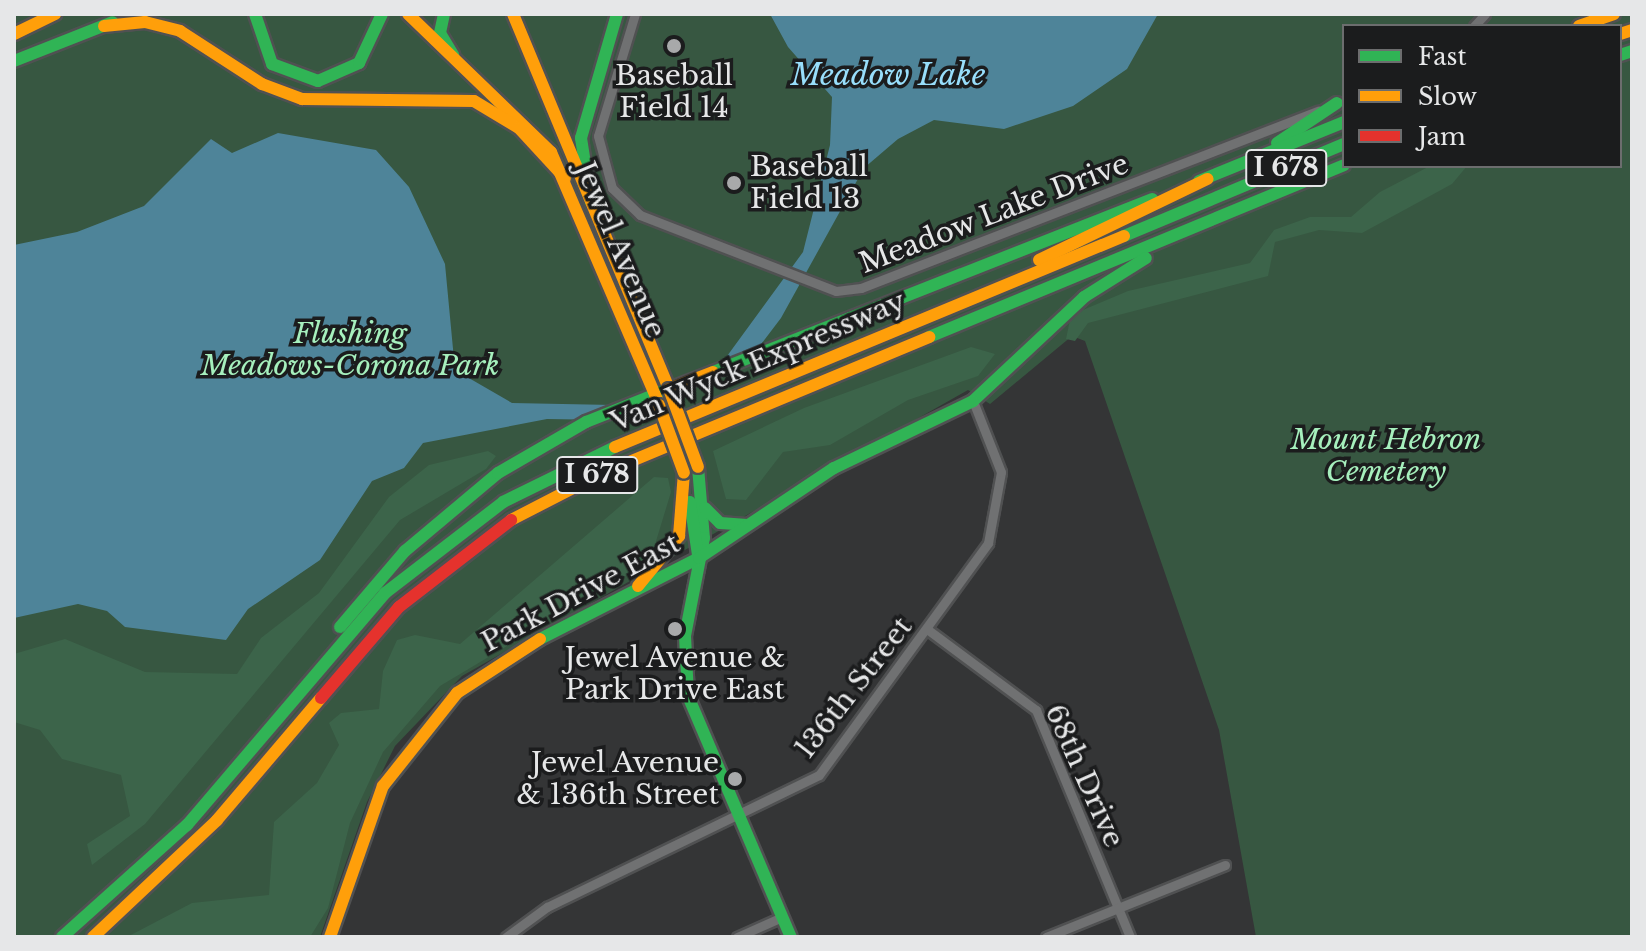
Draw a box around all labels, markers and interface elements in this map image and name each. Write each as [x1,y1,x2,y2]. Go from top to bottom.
legend [1342,24,1622,168]
marker: Baseball Field 14 [665,37,683,55]
text: Fast [1418,42,1466,71]
water label: Meadow Lake [791,57,985,93]
place label: Baseball Field 14 [615,59,733,125]
text: Slow [1418,82,1477,111]
text: Jam [1418,122,1466,151]
road number: I 678 [1244,146,1328,190]
street label: Meadow Lake Drive [854,147,1134,281]
place label: Baseball Field 13 [750,150,868,216]
street label: Jewel Avenue [568,156,672,344]
marker: Baseball Field 13 [725,174,743,192]
street label: Van Wyck Expressway [605,284,911,440]
park label: Flushing Meadows-Corona Park [200,317,500,383]
park label: Mount Hebron Cemetery [1290,423,1482,489]
road number: I 678 [555,453,639,497]
street label: Park Drive East [476,526,686,660]
street label: 136th Street [788,611,920,765]
marker: Jewel Avenue & Park Drive East [666,620,684,638]
place label: Jewel Avenue & Park Drive East [564,641,786,707]
street label: 68th Drive [1038,699,1130,853]
place label: Jewel Avenue & 136th Street [517,746,719,812]
marker: Jewel Avenue & 136th Street [726,770,744,788]

